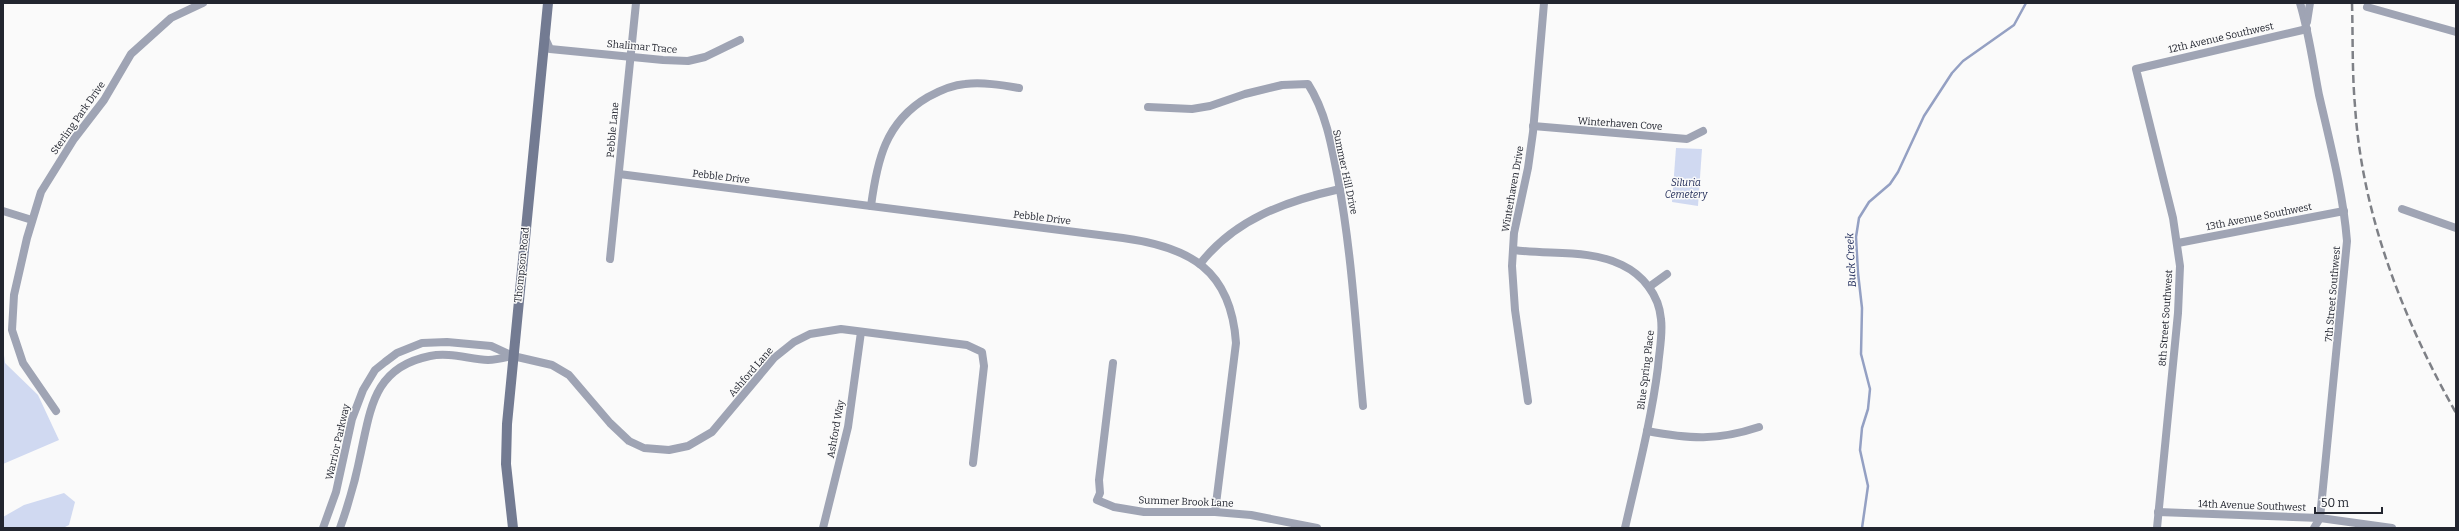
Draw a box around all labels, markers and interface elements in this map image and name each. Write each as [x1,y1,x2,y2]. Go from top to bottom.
street label: 12th Avenue Southwest [2167,20,2275,56]
street label: Shalimar Trace [606,38,678,56]
street label: Sterling Park Drive [48,79,108,157]
street label: Pebble Lane [605,102,621,158]
street label: Winterhaven Cove [1577,115,1663,133]
street label: Summer Hill Drive [1330,129,1360,215]
street label: Winterhaven Drive [1500,145,1526,233]
street label: Pebble Drive [692,168,750,186]
park label: Siluria Cemetery [1665,177,1708,201]
street label: 13th Avenue Southwest [2205,201,2313,233]
street label: Pebble Drive [1013,209,1071,227]
street label: Thompson Road [512,227,532,303]
water label: Buck Creek [1843,231,1859,287]
street label: 7th Street Southwest [2323,245,2343,342]
street label: 8th Street Southwest [2157,269,2175,367]
street label: Blue Spring Place [1635,329,1657,411]
street label: Ashford Lane [726,345,776,399]
street label: Ashford Way [825,398,847,459]
street label: Warrior Parkway [323,402,353,481]
scale bar [2315,489,2382,515]
street label: Summer Brook Lane [1138,494,1234,510]
text: 50 m [2321,496,2350,510]
street label: 14th Avenue Southwest [2198,498,2306,514]

